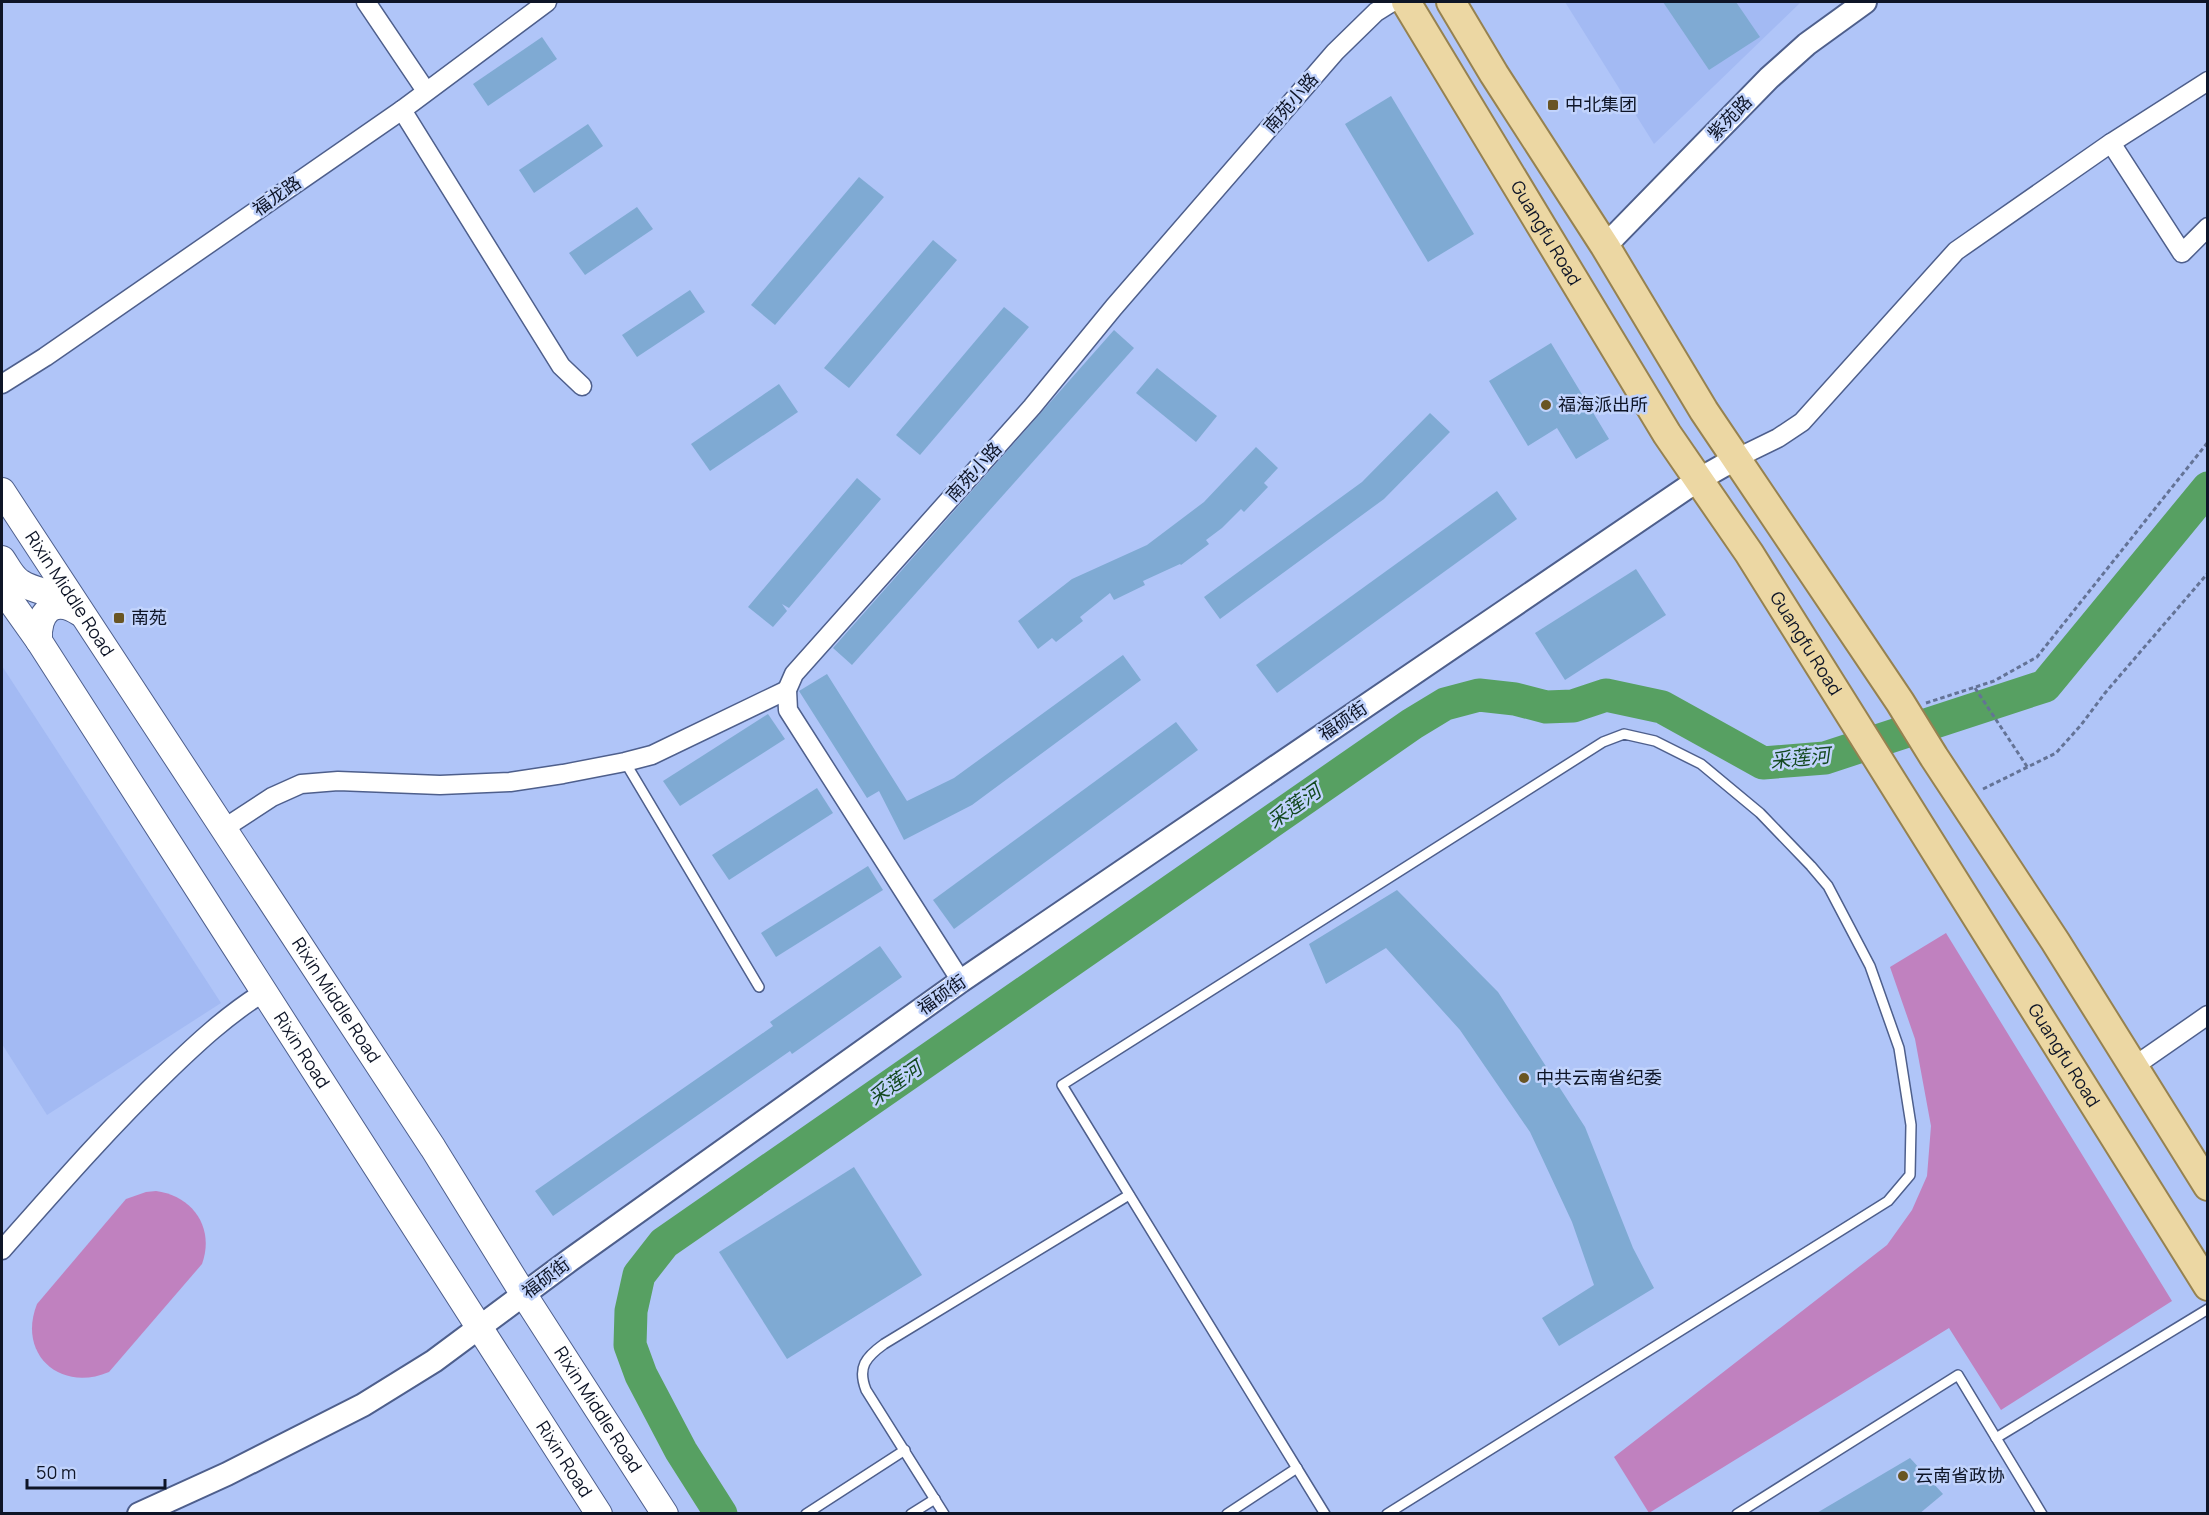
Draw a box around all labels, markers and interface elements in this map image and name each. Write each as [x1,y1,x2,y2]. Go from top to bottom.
street label: 南苑小路 [1258,67,1323,137]
street label: 紫苑路 [1702,90,1757,145]
place label: 中北集团 [1565,92,1637,116]
marker: 中北集团 [1546,98,1560,112]
street label: 福龙路 [247,170,305,220]
street label: Guangfu Road [1506,176,1587,289]
place label: 福海派出所 [1558,392,1648,416]
marker: 福海派出所 [1539,398,1553,412]
street label: 南苑小路 [940,437,1006,506]
street label: Rixin Middle Road [20,526,120,661]
street label: Guangfu Road [1765,587,1848,699]
place label: 南苑 [131,605,167,629]
marker: 南苑 [112,611,126,625]
street label: 福硕街 [1313,695,1372,745]
water label: 采莲河 [1769,741,1835,774]
water label: 采莲河 [1261,775,1329,834]
street label: Rixin Middle Road [287,932,387,1067]
street label: 福硕街 [912,969,970,1019]
street label: Guangfu Road [2023,998,2106,1111]
street label: Rixin Road [269,1007,336,1092]
water label: 采莲河 [862,1052,930,1111]
place label: 中共云南省纪委 [1536,1065,1662,1089]
marker: 中共云南省纪委 [1517,1071,1531,1085]
street label: 福硕街 [517,1251,574,1303]
street label: Rixin Middle Road [549,1342,648,1477]
street label: Rixin Road [531,1416,598,1502]
scale bar [27,1452,165,1490]
text: 50 m [36,1460,76,1484]
place label: 云南省政协 [1915,1463,2005,1487]
marker: 云南省政协 [1896,1469,1910,1483]

